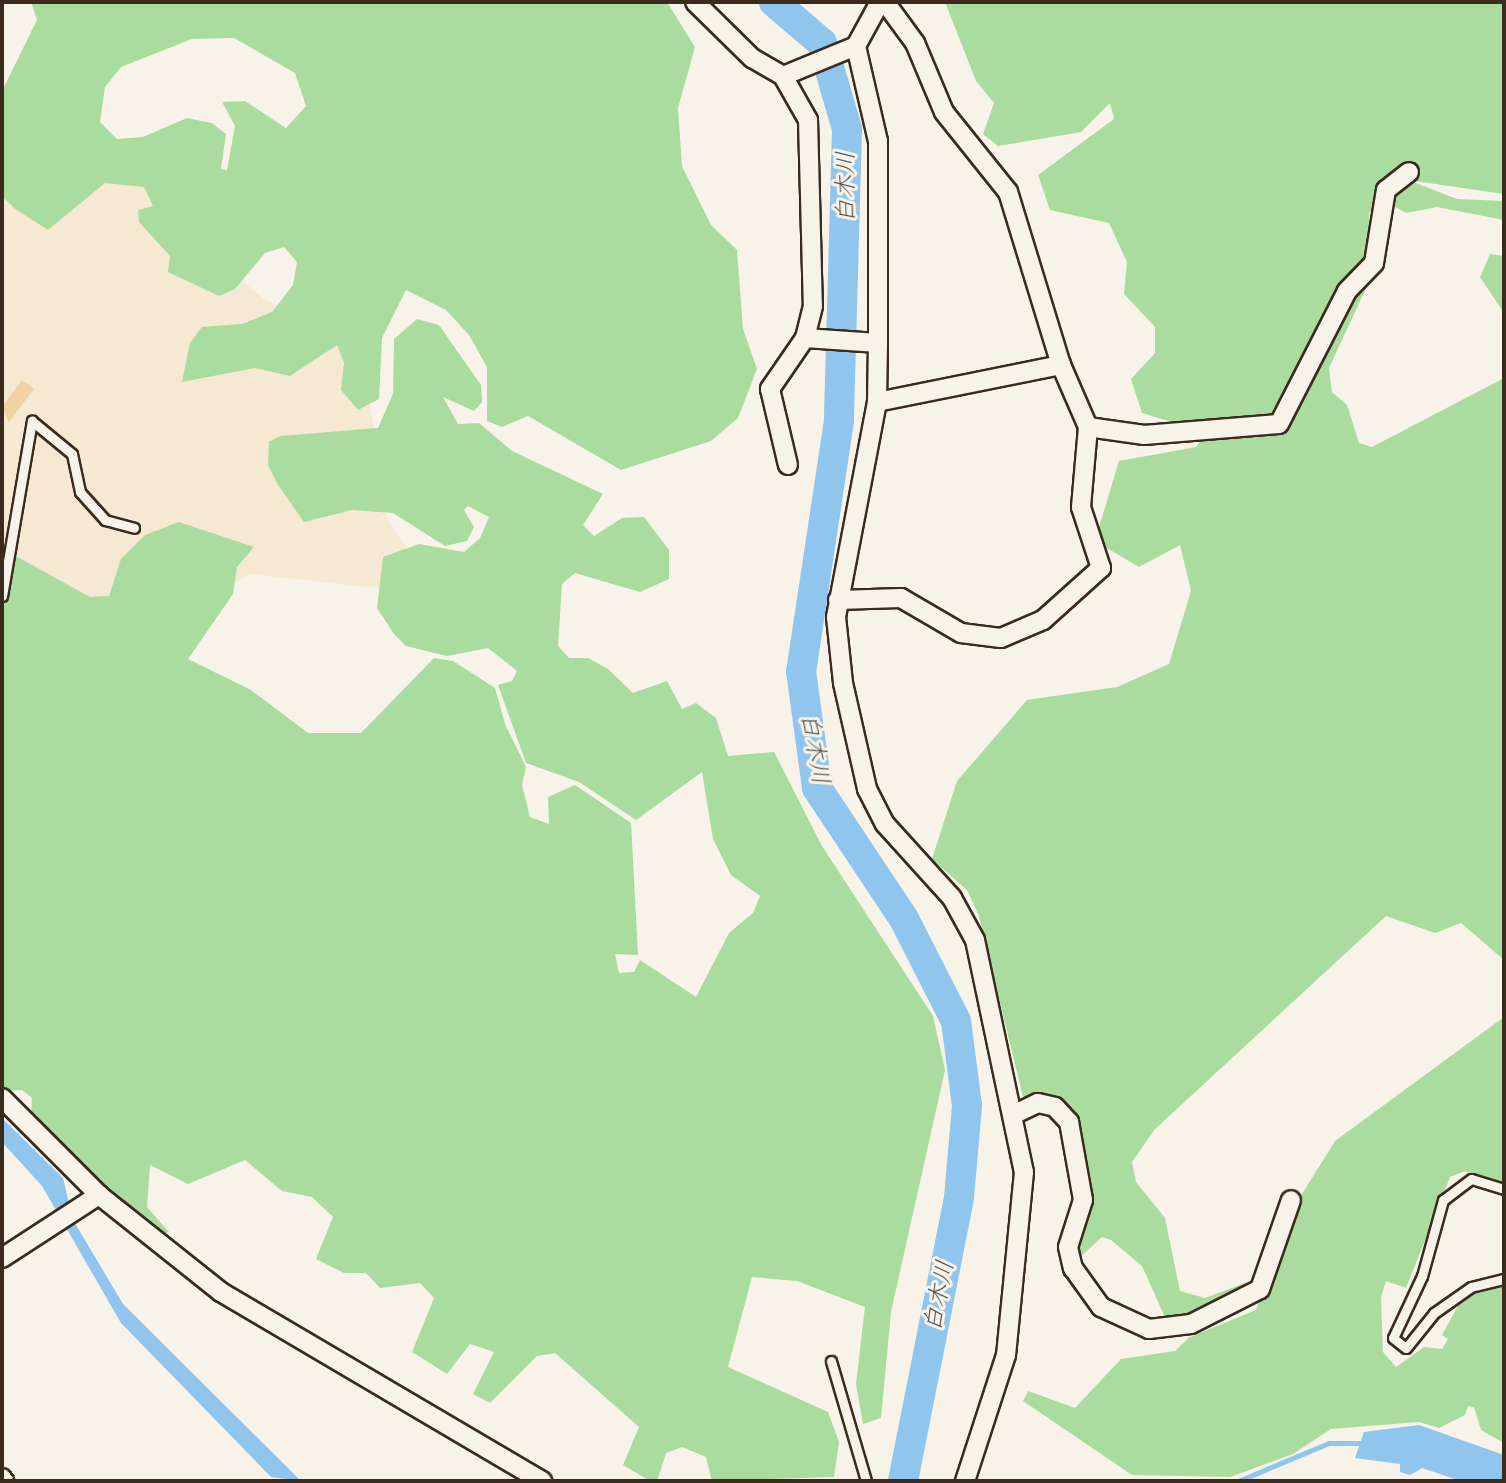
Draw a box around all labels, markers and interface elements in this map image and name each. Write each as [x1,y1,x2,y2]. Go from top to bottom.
water label: 白木川 [833,151,861,223]
water label: 白木川 [794,711,834,787]
water label: 白木川 [919,1258,961,1334]

